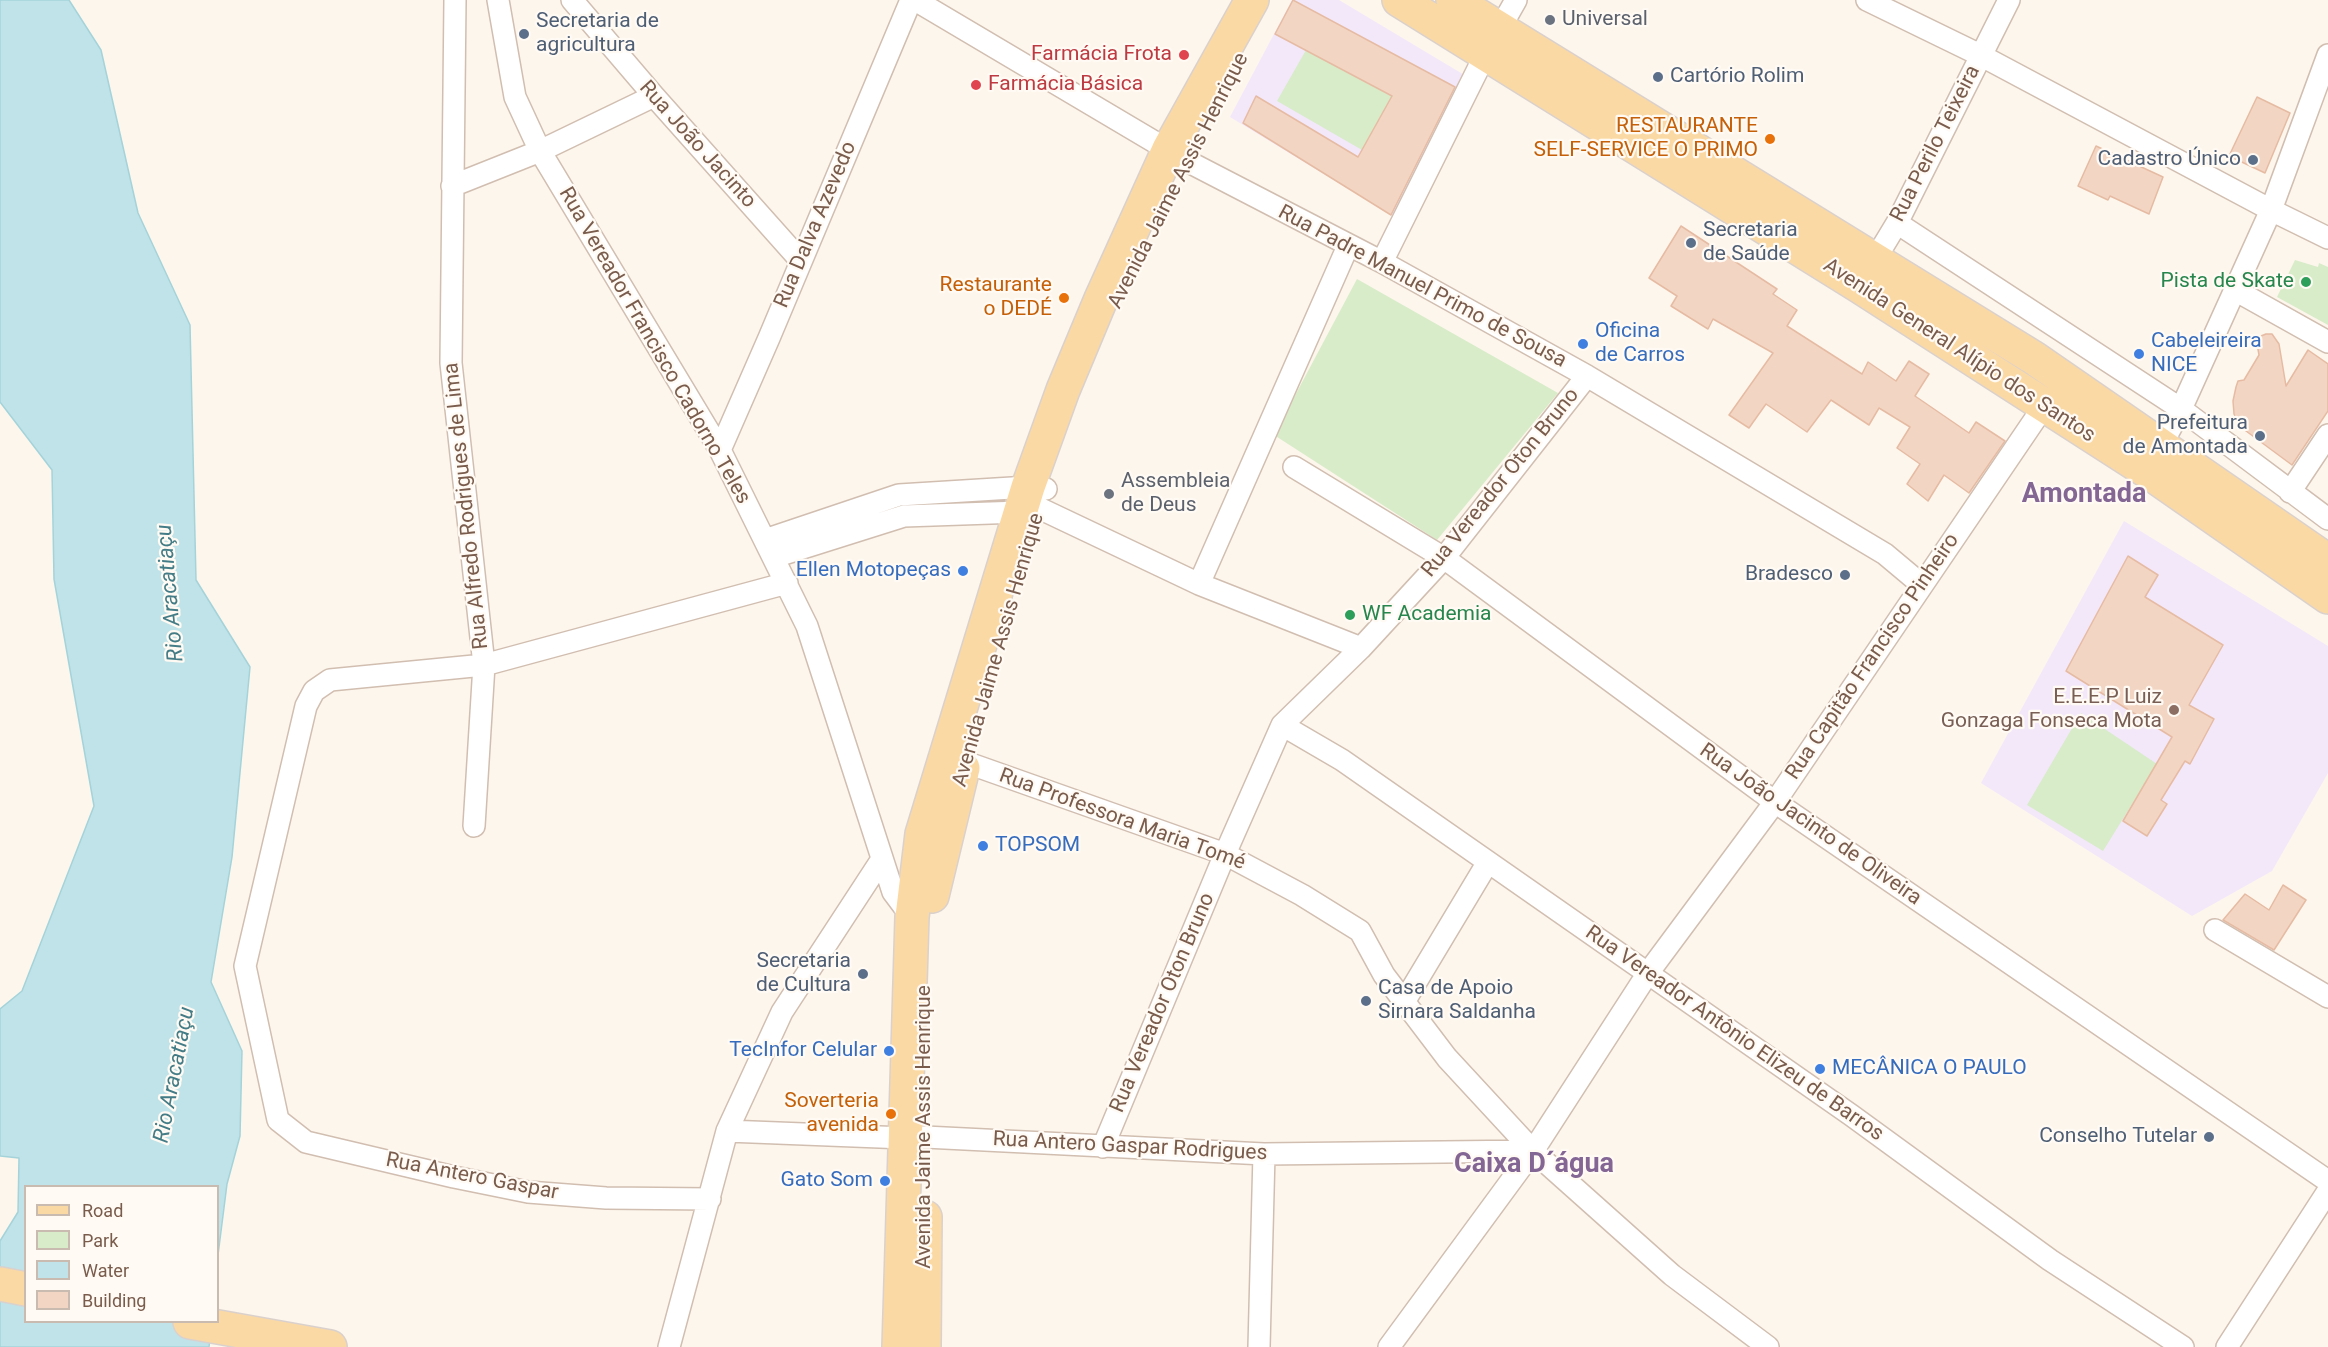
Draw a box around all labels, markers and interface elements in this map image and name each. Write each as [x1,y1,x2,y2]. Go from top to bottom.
place label: Universal [1562,7,1648,33]
place label: Secretaria de agricultura [536,9,659,59]
marker: Universal [1543,13,1557,27]
marker: Secretaria de agricultura [517,27,531,41]
place label: Farmácia Frota [1031,42,1172,68]
marker: Farmácia Frota [1177,48,1191,62]
street label: Avenida Jaime Assis Henrique [1103,49,1255,313]
street label: Rua Perilo Teixeira [1886,62,1986,226]
place label: Cartório Rolim [1670,64,1804,90]
marker: Cartório Rolim [1651,70,1665,84]
place label: Farmácia Básica [988,72,1143,98]
street label: Rua João Jacinto [633,76,761,214]
marker: Farmácia Básica [969,78,983,92]
place label: RESTAURANTE SELF-SERVICE O PRIMO [1533,114,1758,164]
marker: RESTAURANTE SELF-SERVICE O PRIMO [1763,132,1777,146]
street label: Rua Dalva Azevedo [770,138,862,312]
place label: Cadastro Único [2098,147,2241,173]
marker: Cadastro Único [2246,153,2260,167]
street label: Rua Vereador Francisco Cadorno Teles [553,183,755,509]
street label: Rua Padre Manuel Primo de Sousa [1274,200,1570,374]
place label: Secretaria de Saúde [1703,218,1798,268]
marker: Secretaria de Saúde [1684,236,1698,250]
street label: Avenida General Alípio dos Santos [1818,254,2100,448]
place label: Pista de Skate [2161,269,2294,295]
place label: Restaurante o DEDÉ [939,273,1052,323]
marker: Pista de Skate [2299,275,2313,289]
marker: Restaurante o DEDÉ [1057,291,1071,305]
place label: Oficina de Carros [1595,319,1685,369]
place label: Cabeleireira NICE [2151,329,2262,379]
marker: Oficina de Carros [1576,337,1590,351]
marker: Cabeleireira NICE [2132,347,2146,361]
street label: Rua Alfredo Rodrigues de Lima [439,361,495,651]
street label: Rua Vereador Oton Bruno [1417,383,1585,583]
place label: Prefeitura de Amontada [2123,411,2248,461]
marker: Prefeitura de Amontada [2253,429,2267,443]
place label: Assembleia de Deus [1121,469,1230,519]
district label: Amontada [2022,479,2146,511]
marker: Assembleia de Deus [1102,487,1116,501]
street label: Avenida Jaime Assis Henrique [948,510,1050,790]
water label: Rio Aracatiaçu [152,523,190,663]
street label: Rua Capitão Francisco Pinheiro [1781,529,1965,785]
place label: Ellen Motopeças [796,558,951,584]
place label: Bradesco [1745,562,1833,588]
marker: Ellen Motopeças [956,564,970,578]
marker: Bradesco [1838,568,1852,582]
place label: WF Academia [1362,602,1491,628]
marker: WF Academia [1343,608,1357,622]
place label: E.E.E.P Luiz Gonzaga Fonseca Mota [1941,685,2162,735]
marker: E.E.E.P Luiz Gonzaga Fonseca Mota [2167,703,2181,717]
street label: Rua João Jacinto de Oliveira [1694,739,1926,911]
street label: Rua Professora Maria Tomé [995,764,1249,876]
place label: TOPSOM [995,833,1080,859]
marker: TOPSOM [976,839,990,853]
street label: Rua Vereador Oton Bruno [1105,889,1221,1117]
street label: Rua Vereador Antônio Elizeu de Barros [1580,921,1888,1147]
place label: Secretaria de Cultura [756,949,851,999]
marker: Secretaria de Cultura [856,967,870,981]
place label: Casa de Apoio Sirnara Saldanha [1378,976,1536,1026]
street label: Avenida Jaime Assis Henrique [912,985,938,1269]
marker: Casa de Apoio Sirnara Saldanha [1359,994,1373,1008]
water label: Rio Aracatiaçu [149,1005,201,1145]
place label: TecInfor Celular [729,1038,877,1064]
marker: TecInfor Celular [882,1044,896,1058]
place label: MECÂNICA O PAULO [1832,1056,2027,1082]
marker: MECÂNICA O PAULO [1813,1062,1827,1076]
place label: Soverteria avenida [784,1089,879,1139]
marker: Soverteria avenida [884,1107,898,1121]
place label: Conselho Tutelar [2039,1124,2197,1150]
street label: Rua Antero Gaspar Rodrigues [992,1127,1268,1167]
marker: Conselho Tutelar [2202,1130,2216,1144]
street label: Rua Antero Gaspar [383,1148,561,1206]
district label: Caixa D´água [1454,1149,1614,1181]
place label: Gato Som [781,1168,873,1194]
marker: Gato Som [878,1174,892,1188]
legend [24,1185,219,1323]
text: Road [82,1200,123,1221]
text: Park [82,1230,118,1251]
text: Water [82,1260,129,1281]
text: Building [82,1290,146,1311]

